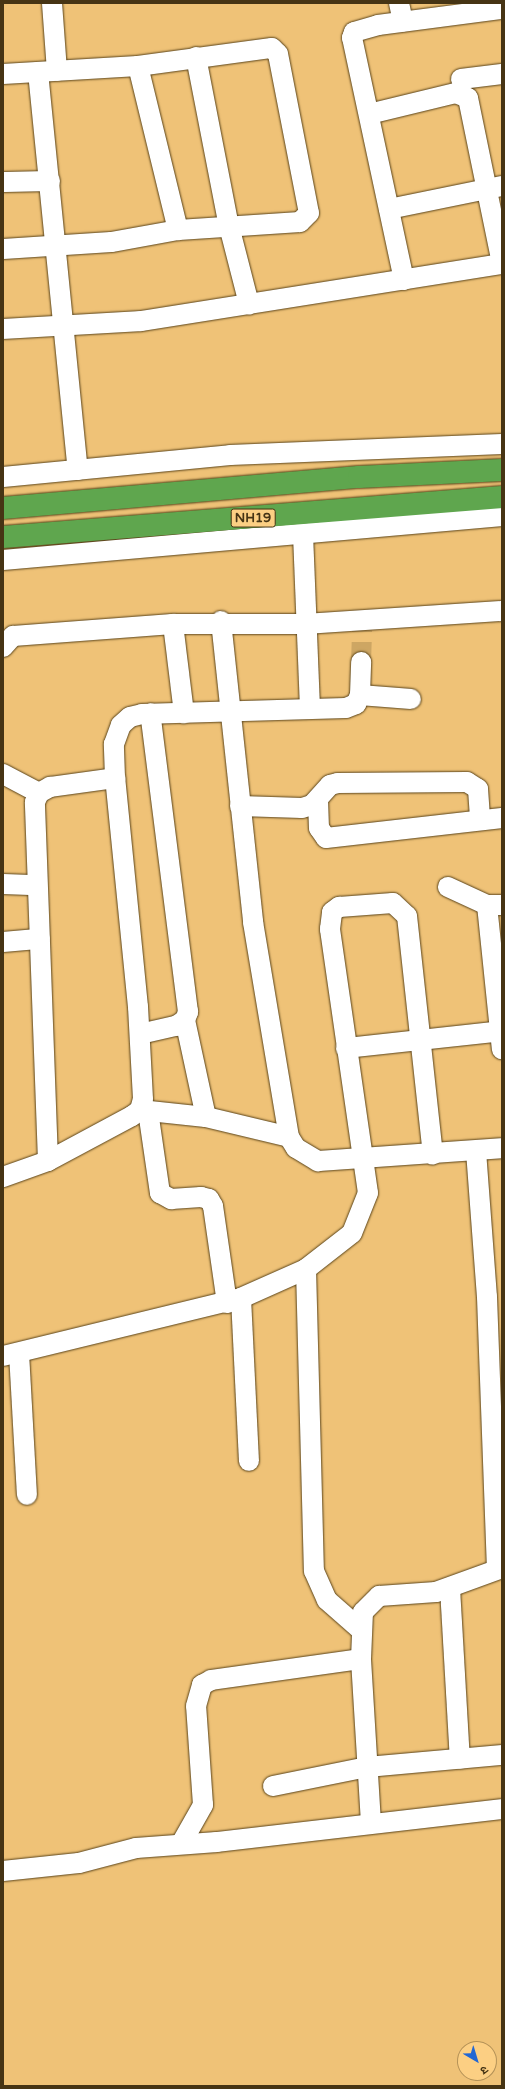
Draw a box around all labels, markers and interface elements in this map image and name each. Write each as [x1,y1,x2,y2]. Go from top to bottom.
road number: NH19 [230,507,276,529]
north arrow [457,2041,497,2081]
text: उ [478,2063,491,2077]

